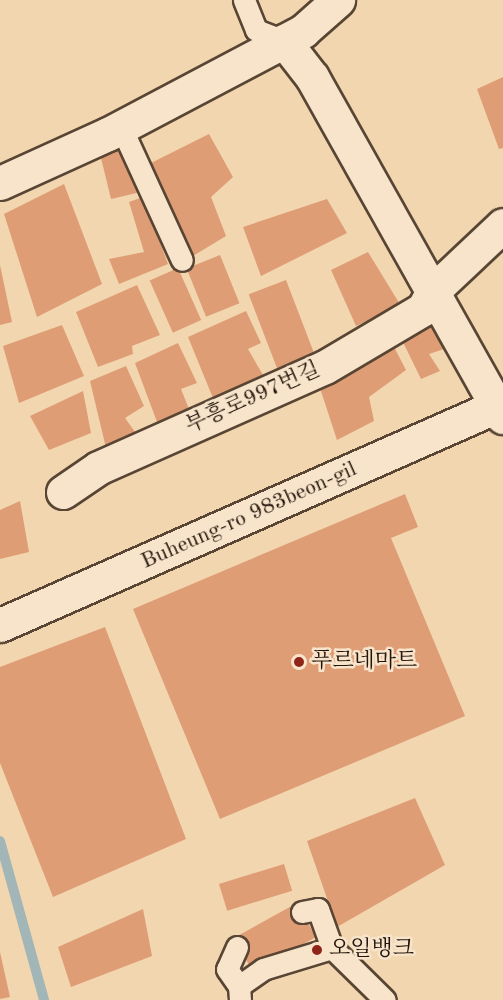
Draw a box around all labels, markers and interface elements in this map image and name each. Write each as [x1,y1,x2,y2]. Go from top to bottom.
street label: 부흥로997번길 [182,357,324,439]
street label: Buheung-ro 983beon-gil [137,457,361,575]
place label: 푸르네마트 [311,649,417,675]
marker: 푸르네마트 [292,655,306,669]
place label: 오일뱅크 [329,937,414,963]
marker: 오일뱅크 [310,943,324,957]

